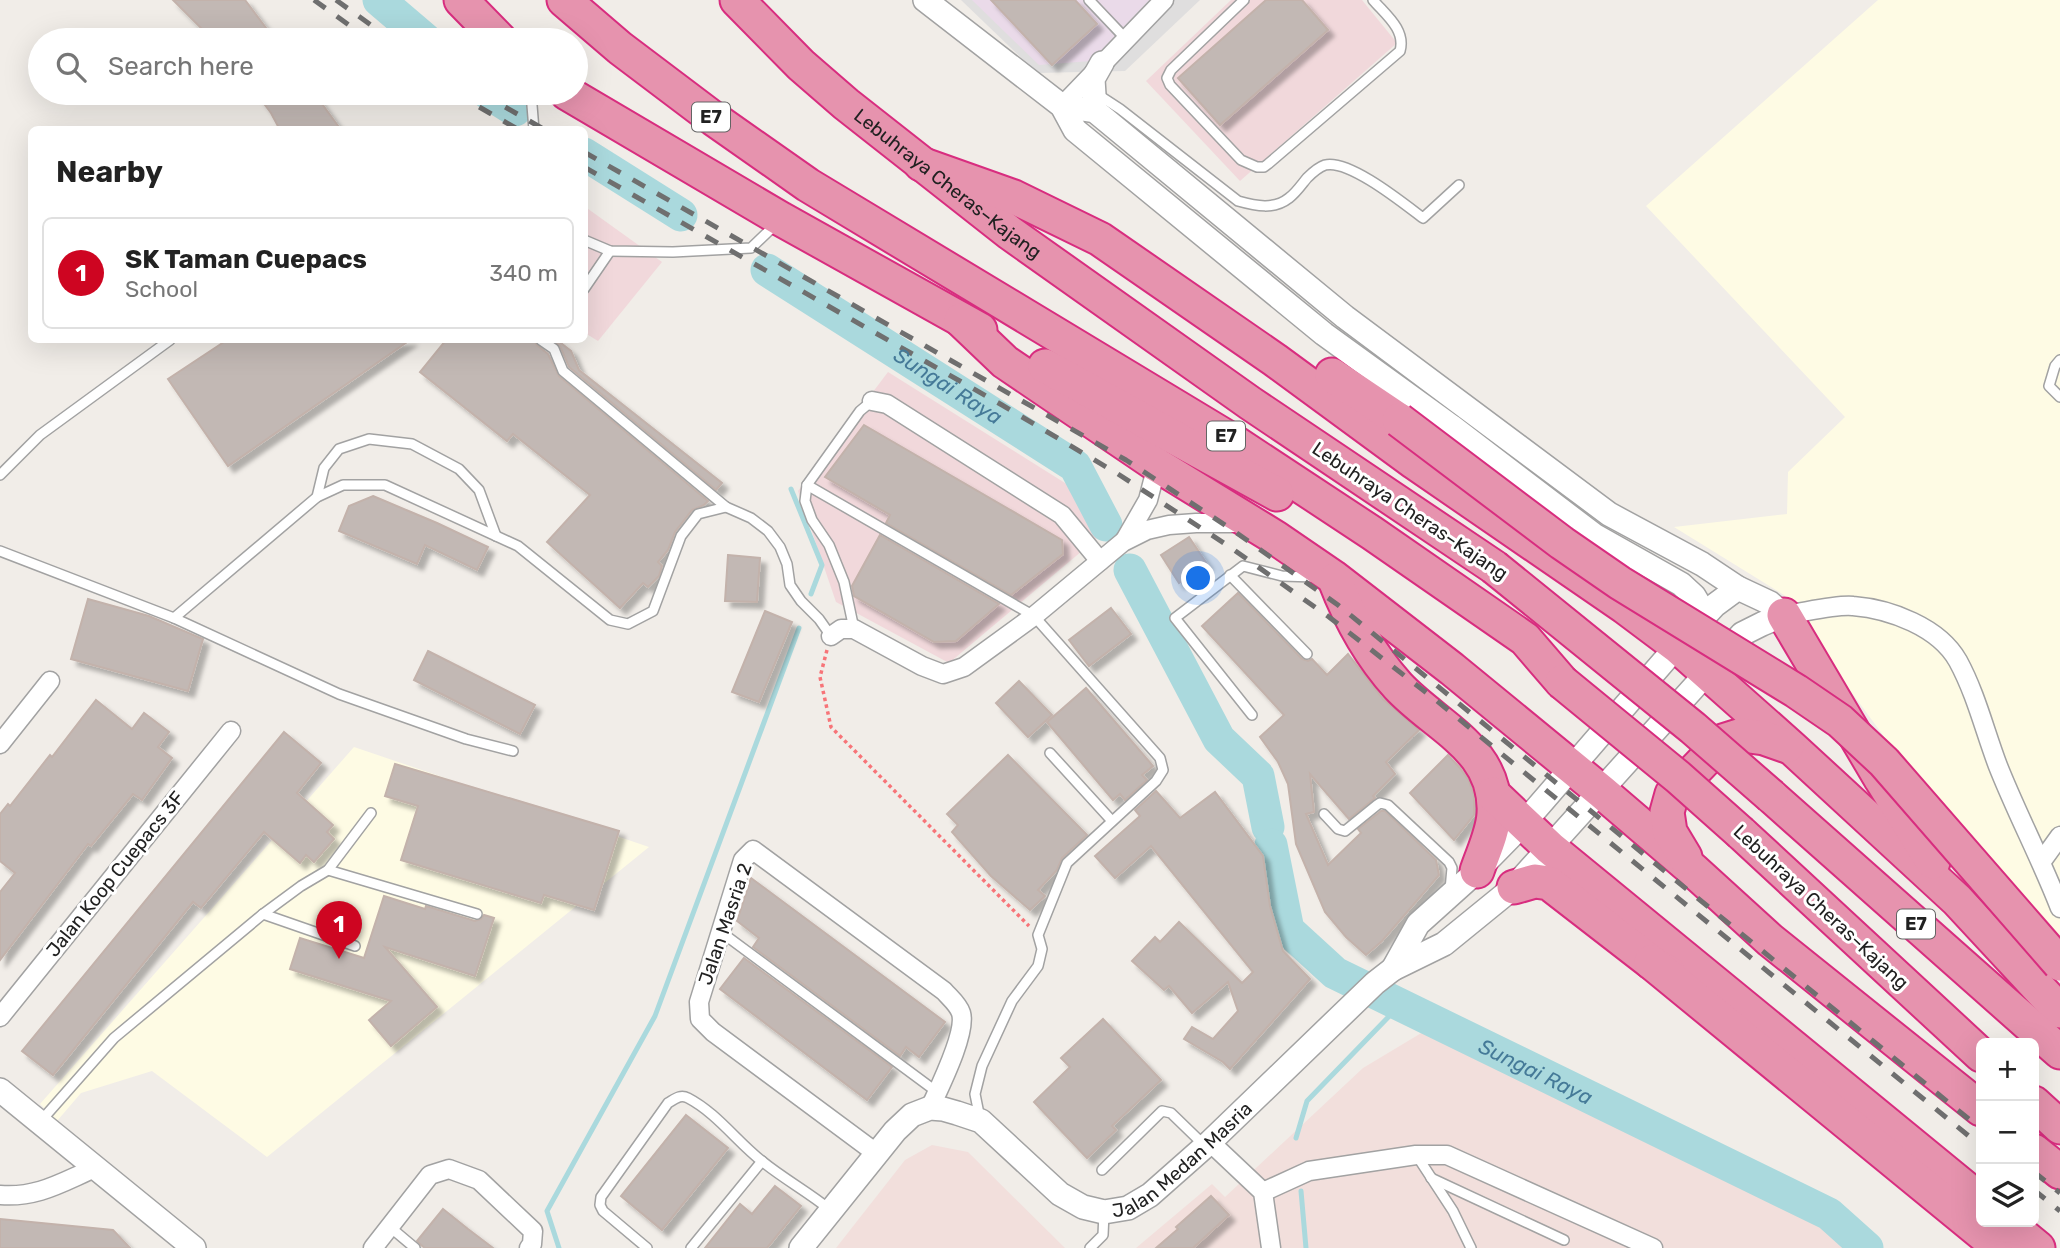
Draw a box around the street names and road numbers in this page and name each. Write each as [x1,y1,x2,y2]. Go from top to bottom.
road number: E7 [692,103,730,132]
street label: Lebuhraya Cheras–Kajang [850,103,1046,263]
road number: E7 [1207,422,1245,450]
street label: Lebuhraya Cheras–Kajang [1308,437,1512,585]
street label: Jalan Koop Cuepacs 3F [41,787,189,961]
street label: Lebuhraya Cheras–Kajang [1729,820,1913,994]
street label: Jalan Masria 2 [693,860,757,988]
road number: E7 [1897,909,1935,939]
street label: Jalan Medan Masria [1110,1097,1256,1222]

